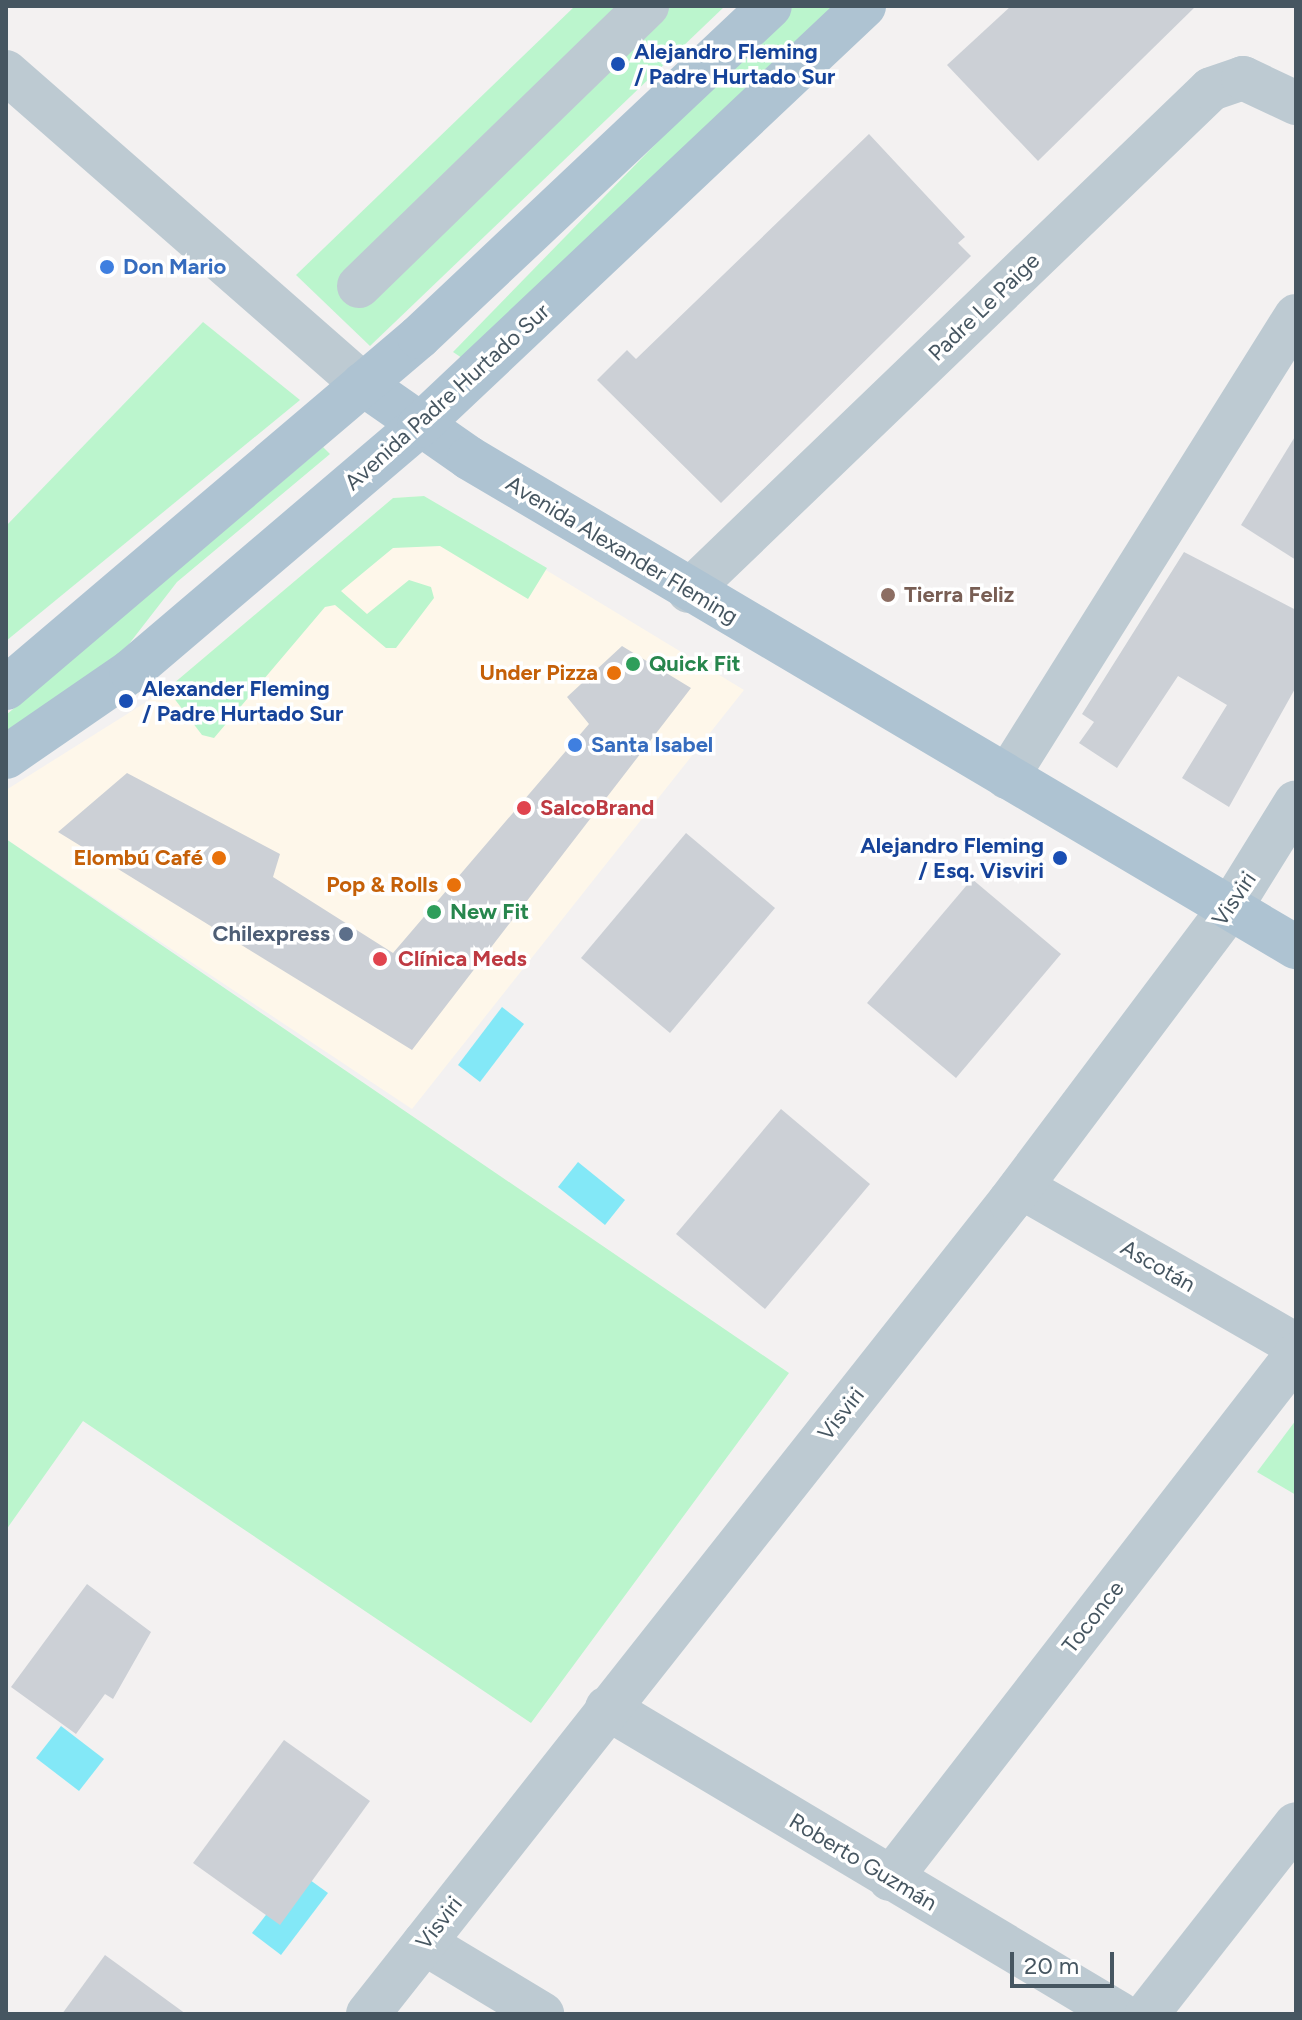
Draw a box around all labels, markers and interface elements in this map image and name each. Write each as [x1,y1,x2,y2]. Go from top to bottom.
place label: Alejandro Fleming / Padre Hurtado Sur [634,38,835,90]
marker: Alejandro Fleming / Padre Hurtado Sur [609,55,627,73]
street label: Padre Le Paige [923,247,1045,367]
place label: Don Mario [123,254,226,280]
marker: Don Mario [98,258,116,276]
street label: Avenida Padre Hurtado Sur [339,298,555,496]
street label: Avenida Alexander Fleming [501,470,743,630]
place label: Tierra Feliz [904,582,1014,608]
marker: Tierra Feliz [879,586,897,604]
place label: Quick Fit [649,651,740,677]
marker: Quick Fit [624,655,642,673]
place label: Under Pizza [479,660,598,686]
marker: Under Pizza [605,664,623,682]
place label: Alexander Fleming / Padre Hurtado Sur [142,675,343,726]
marker: Alexander Fleming / Padre Hurtado Sur [117,692,135,710]
place label: Santa Isabel [591,732,713,758]
marker: Santa Isabel [566,736,584,754]
place label: SalcoBrand [540,795,654,821]
marker: SalcoBrand [515,799,533,817]
place label: Alejandro Fleming / Esq. Visviri [860,832,1044,884]
place label: Elombú Café [74,845,203,871]
marker: Elombú Café [210,849,228,867]
marker: Alejandro Fleming / Esq. Visviri [1051,849,1069,867]
street label: Visviri [1206,867,1262,931]
place label: Pop & Rolls [326,872,438,898]
marker: Pop & Rolls [445,876,463,894]
place label: New Fit [450,899,529,925]
marker: New Fit [425,903,443,921]
place label: Chilexpress [213,921,330,947]
marker: Chilexpress [337,925,355,943]
place label: Clínica Meds [398,946,527,972]
marker: Clínica Meds [369,948,391,970]
street label: Ascotán [1116,1234,1200,1298]
street label: Visviri [812,1382,870,1446]
street label: Toconce [1057,1576,1129,1658]
street label: Roberto Guzmán [784,1808,942,1916]
street label: Visviri [410,1891,468,1955]
scale bar [1014,1936,1118,1986]
text: 20 m [1024,1951,1079,1980]

